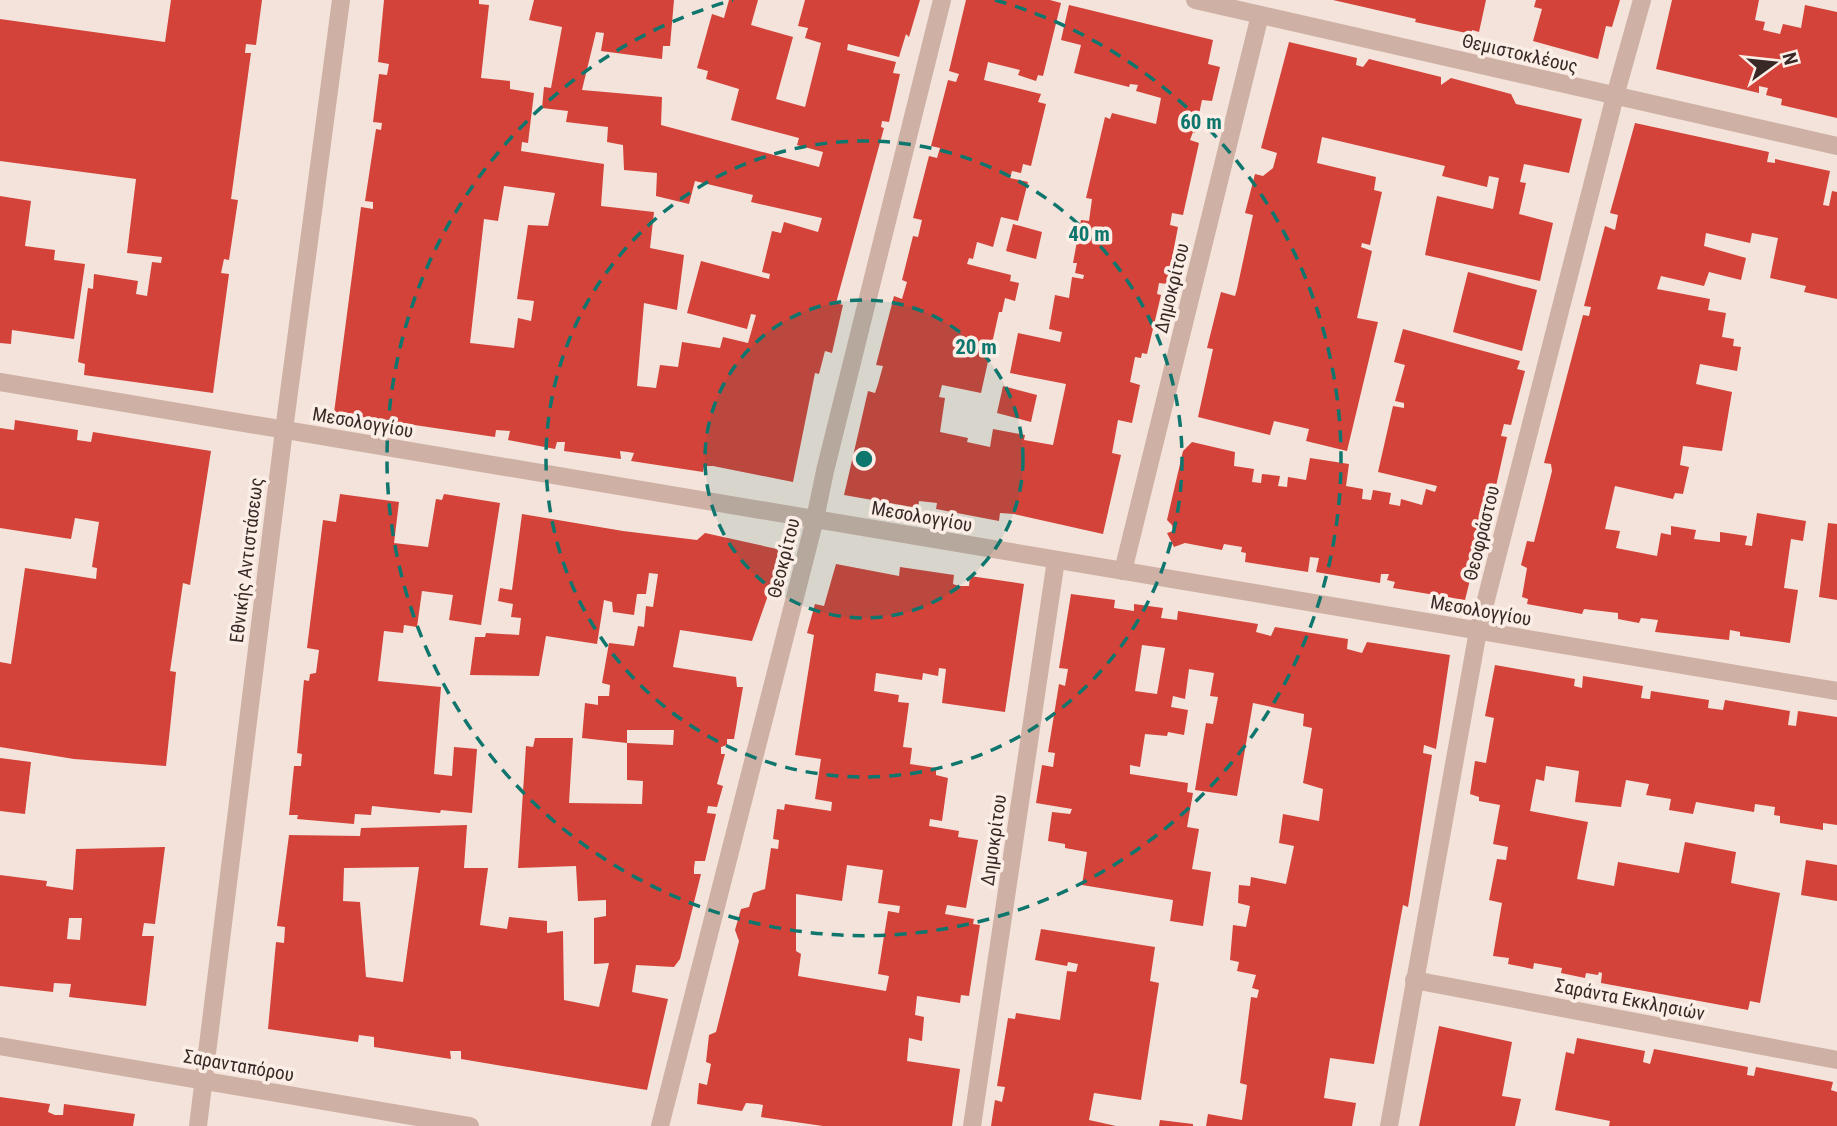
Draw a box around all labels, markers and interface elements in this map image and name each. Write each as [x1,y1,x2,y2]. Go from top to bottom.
north arrow [1739,28,1809,98]
street label: Θεμιστοκλέους [1460,29,1580,78]
text: N [1777,50,1803,67]
text: 60 m [1180,110,1222,134]
text: 40 m [1068,222,1110,246]
street label: Δημοκρίτου [1149,241,1194,335]
text: 20 m [955,335,997,359]
street label: Μεσολογγίου [311,402,415,443]
centre of rings [852,447,876,471]
street label: Εθνικής Αντιστάσεως [225,476,268,644]
street label: Θεοφράστου [1459,483,1504,583]
street label: Μεσολογγίου [870,496,974,537]
street label: Θεοκρίτου [762,516,805,600]
street label: Μεσολογγίου [1429,590,1533,631]
street label: Δημοκρίτου [976,793,1011,887]
street label: Σαράντα Εκκλησιών [1553,974,1707,1025]
street label: Σαρανταπόρου [182,1044,296,1087]

